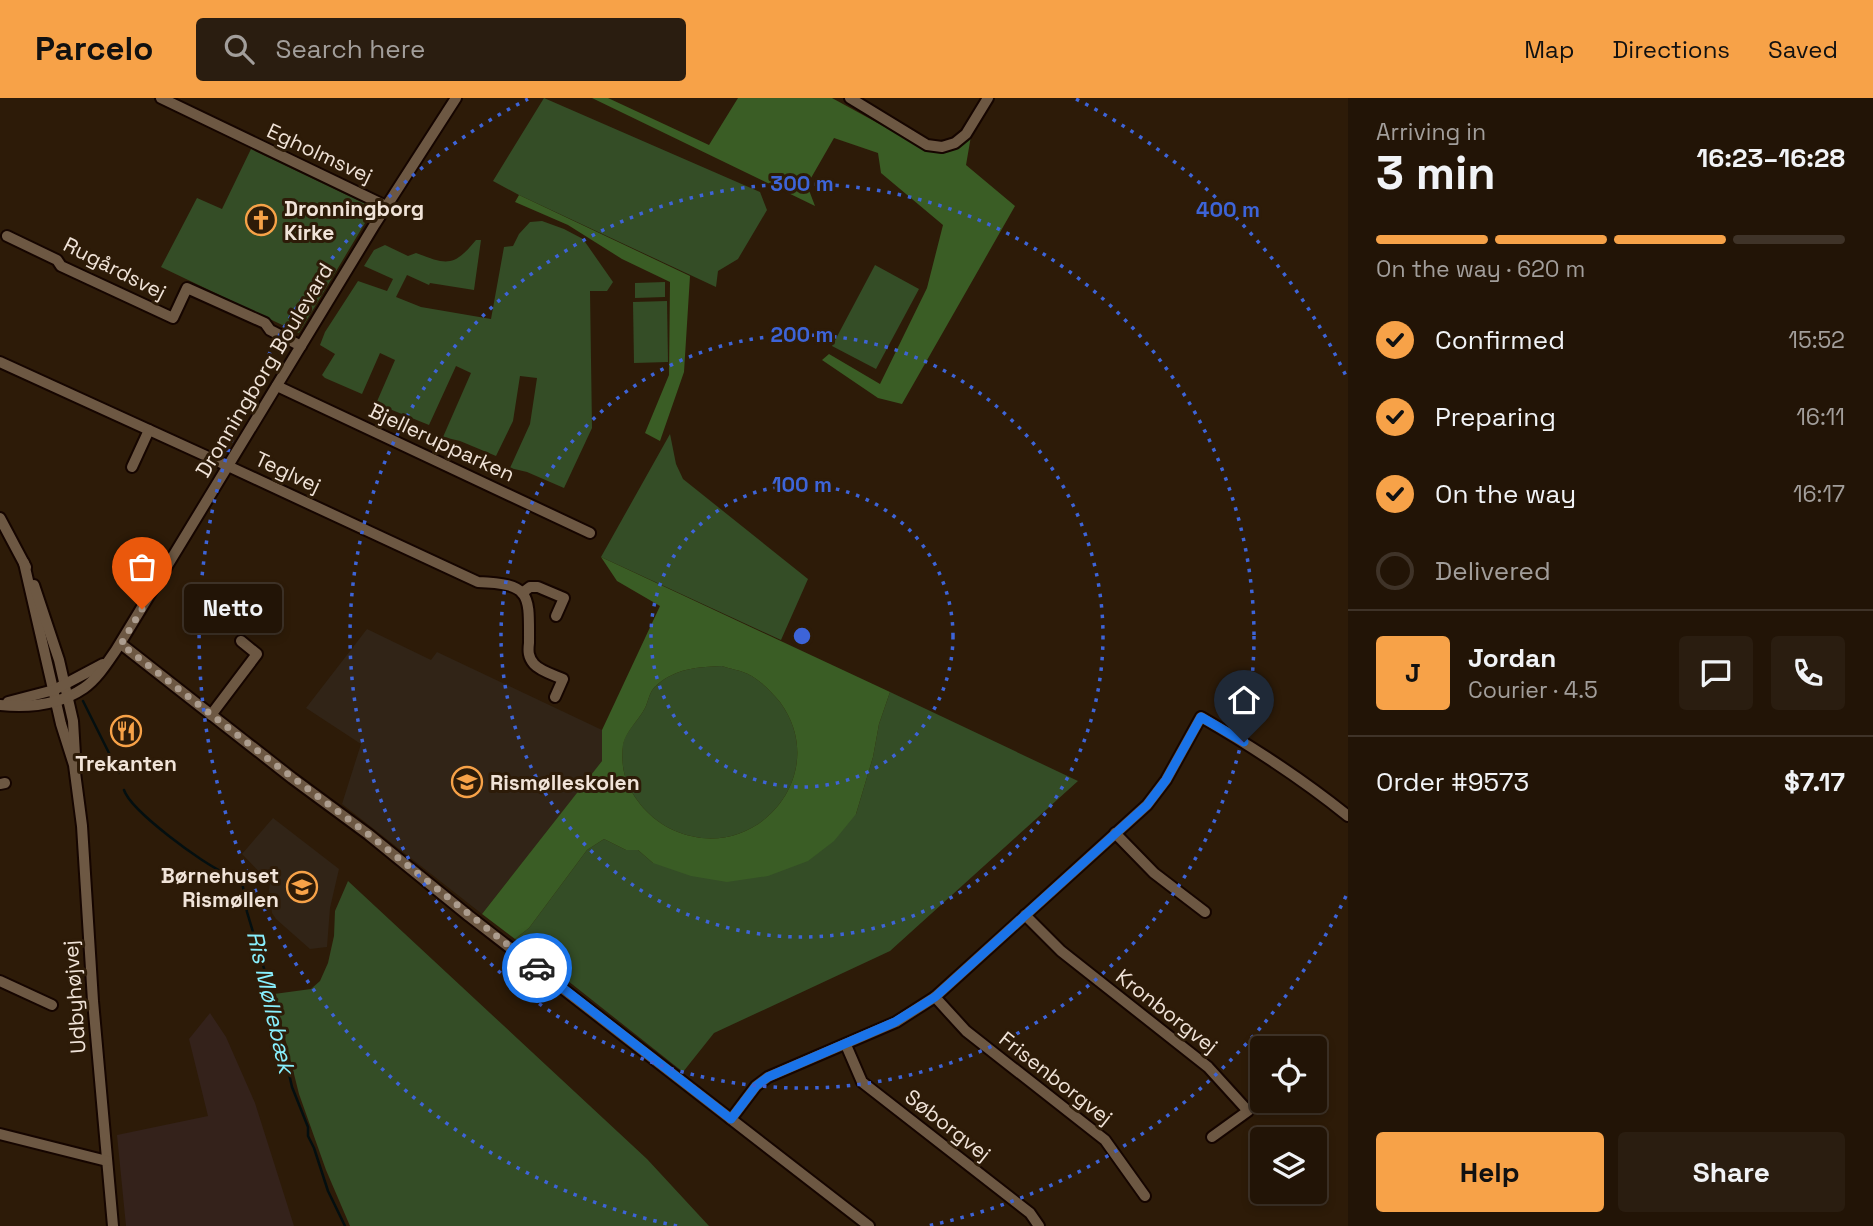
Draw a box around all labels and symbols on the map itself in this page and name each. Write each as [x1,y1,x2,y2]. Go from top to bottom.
street label: Egholmsvej [263,117,377,189]
text: 300 m [770,170,834,197]
place label: Dronningborg Kirke [284,195,424,246]
text: 400 m [1196,196,1260,223]
church icon: Dronningborg Kirke [244,203,278,237]
street label: Rugårdsvej [59,231,171,305]
street label: Dronningborg Boulevard [189,258,339,482]
text: 200 m [771,321,833,348]
street label: Bjellerupparken [365,396,519,488]
street label: Teglvej [251,445,325,499]
text: 100 m [772,471,832,498]
pin [112,537,172,609]
callout: Netto [184,584,282,634]
centre of rings [790,624,814,648]
pin [1214,670,1274,742]
restaurant icon: Trekanten [109,714,143,748]
place label: Trekanten [75,750,177,777]
school or university icon: Rismølleskolen [450,765,484,799]
place label: Rismølleskolen [490,769,640,796]
place label: Børnehuset Rismøllen [161,862,279,913]
school or university icon: Børnehuset Rismøllen [285,870,319,904]
water label: Ris Møllebæk [240,928,303,1079]
courier [502,933,572,1003]
street label: Udbyhøjvej [57,939,91,1055]
street label: Kronborgvej [1111,963,1223,1059]
street label: Frisenborgvej [994,1025,1118,1131]
street label: Søborgvej [900,1083,996,1167]

